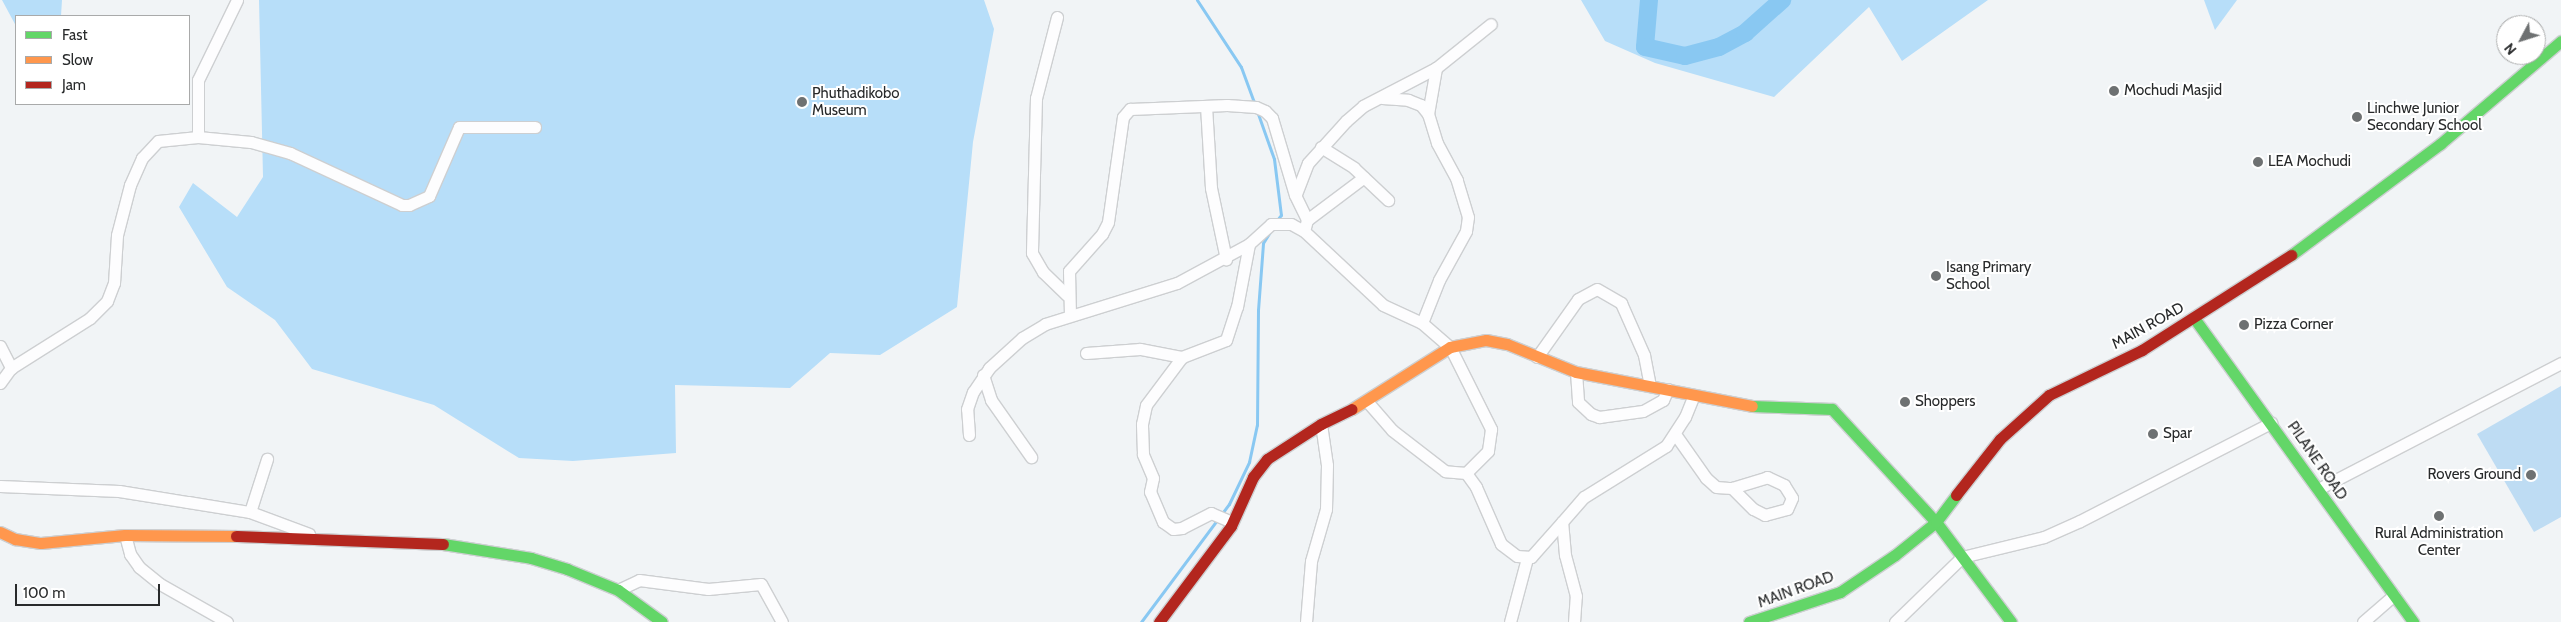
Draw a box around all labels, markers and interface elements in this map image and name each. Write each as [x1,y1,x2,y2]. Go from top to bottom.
legend [15,15,190,105]
north arrow [2496,15,2546,65]
text: Fast [62,26,87,44]
text: N [2500,39,2520,59]
text: Slow [62,51,93,69]
text: Jam [62,76,86,94]
place label: Mochudi Masjid [2124,82,2222,100]
place label: Phuthadikobo Museum [812,84,900,119]
marker: Mochudi Masjid [2108,85,2120,97]
marker: Phuthadikobo Museum [796,96,808,108]
place label: Linchwe Junior Secondary School [2367,99,2482,134]
marker: Linchwe Junior Secondary School [2351,111,2363,123]
place label: LEA Mochudi [2268,153,2351,171]
marker: LEA Mochudi [2252,156,2264,168]
place label: Isang Primary School [1946,258,2031,293]
marker: Isang Primary School [1930,270,1942,282]
street label: MAIN ROAD [2109,299,2187,353]
place label: Pizza Corner [2254,316,2333,334]
marker: Pizza Corner [2238,319,2250,331]
place label: Shoppers [1915,393,1975,411]
marker: Shoppers [1899,396,1911,408]
street label: PILANE ROAD [2283,418,2351,504]
place label: Spar [2163,425,2192,443]
marker: Spar [2147,428,2159,440]
place label: Rovers Ground [2428,466,2521,484]
marker: Rovers Ground [2525,469,2537,481]
marker: Rural Administration Center [2433,510,2445,522]
place label: Rural Administration Center [2375,524,2503,559]
street label: MAIN ROAD [1755,568,1837,612]
scale bar [18,574,162,606]
text: 100 m [23,584,65,602]

